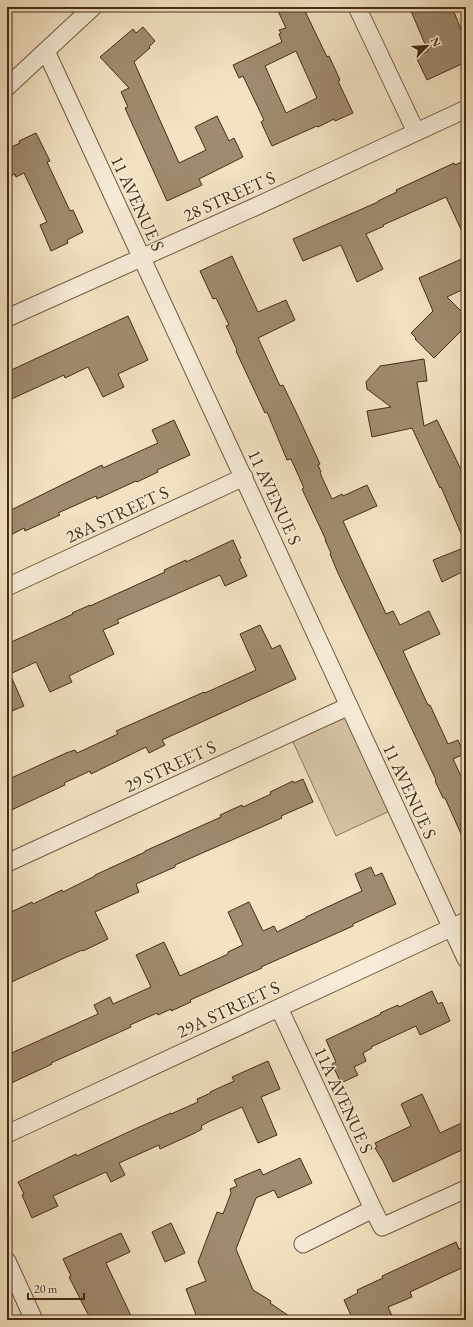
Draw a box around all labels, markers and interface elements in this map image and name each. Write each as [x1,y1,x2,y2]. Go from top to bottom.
north arrow [407,26,447,66]
text: N [428,35,444,49]
street label: 11 AVENUE S [106,152,170,254]
street label: 28 STREET S [179,165,279,227]
street label: 11 AVENUE S [243,446,307,548]
street label: 28A STREET S [62,480,172,548]
street label: 29 STREET S [121,735,219,797]
street label: 11 AVENUE S [378,740,442,842]
street label: 29A STREET S [173,975,283,1043]
street label: 11A AVENUE S [309,1043,379,1157]
scale bar [28,1275,84,1301]
text: 20 m [34,1281,58,1297]

